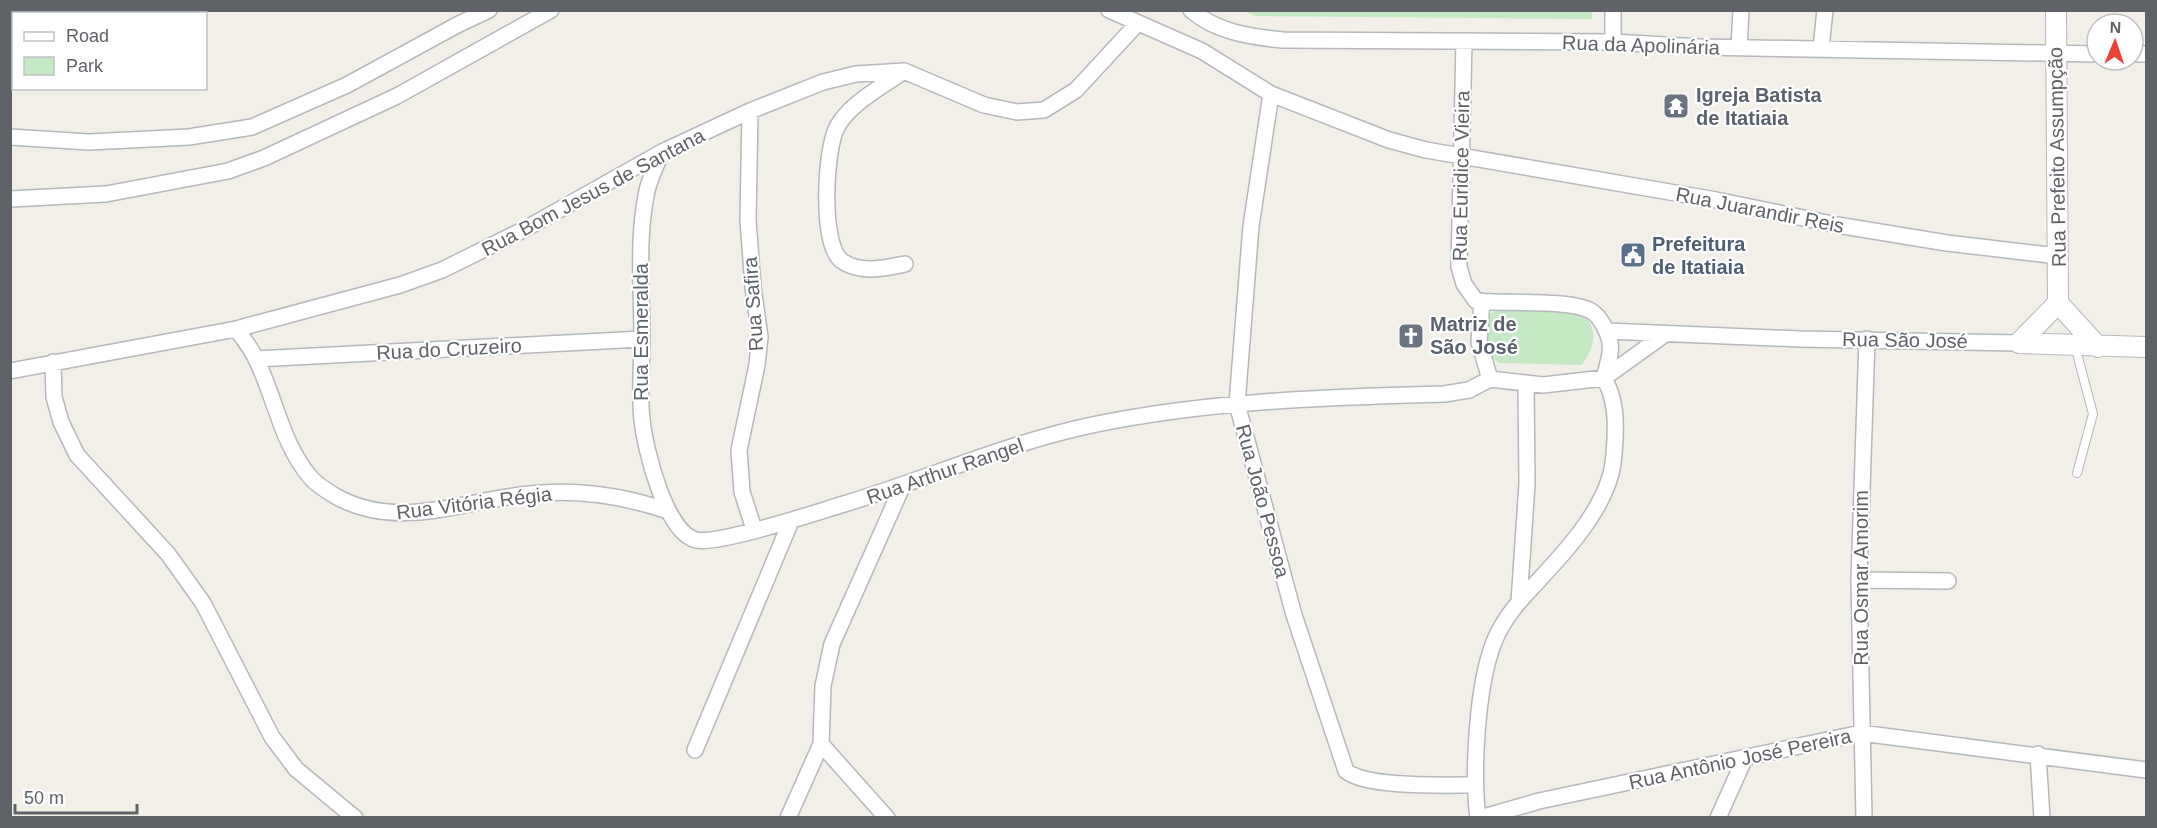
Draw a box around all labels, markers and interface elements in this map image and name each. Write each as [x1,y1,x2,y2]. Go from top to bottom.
legend [12,12,207,90]
north arrow [2085,12,2145,72]
text: N [2109,19,2122,36]
text: Road [66,26,109,46]
street label: Rua da Apolinária [1562,31,1721,59]
street label: Rua Prefeito Assumpção [2044,47,2070,267]
text: Park [66,56,104,76]
place label: Igreja Batista de Itatiaia [1696,84,1822,129]
street label: Rua Euridice Vieira [1449,90,1474,262]
temple icon: Igreja Batista de Itatiaia [1661,91,1691,121]
street label: Rua Bom Jesus de Santana [478,123,709,260]
street label: Rua Juarandir Reis [1674,183,1846,237]
place label: Prefeitura de Itatiaia [1652,233,1746,278]
public building icon: Prefeitura de Itatiaia [1618,240,1648,270]
street label: Rua Safira [739,255,767,352]
street label: Rua Esmeralda [630,262,652,401]
place label: Matriz de São José [1430,313,1518,358]
church icon: Matriz de São José [1396,321,1426,351]
street label: Rua São José [1842,328,1968,352]
street label: Rua do Cruzeiro [376,334,522,364]
street label: Rua João Pessoa [1232,422,1294,581]
street label: Rua Arthur Rangel [864,434,1026,508]
street label: Rua Vitória Régia [395,482,554,523]
street label: Rua Osmar Amorim [1850,490,1872,666]
street label: Rua Antônio José Pereira [1627,724,1854,793]
scale bar [15,777,136,815]
text: 50 m [24,788,64,808]

